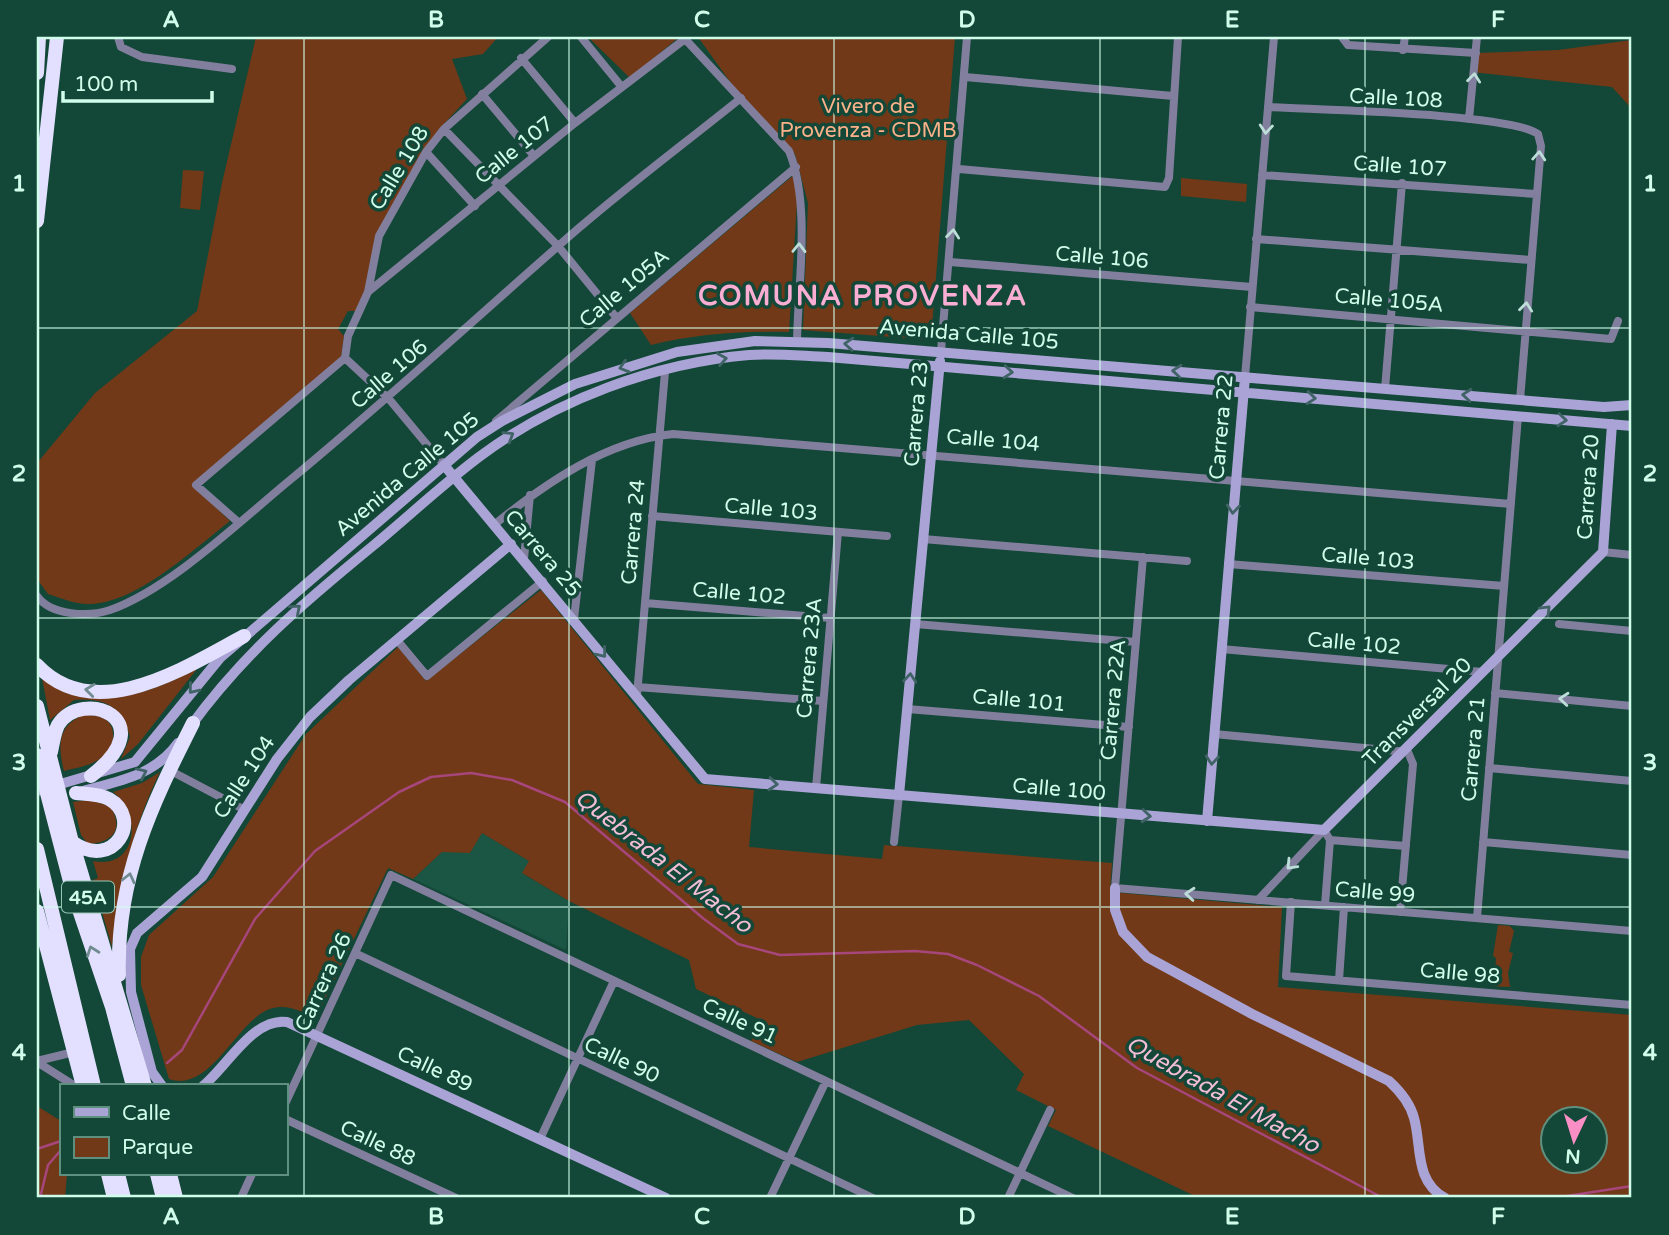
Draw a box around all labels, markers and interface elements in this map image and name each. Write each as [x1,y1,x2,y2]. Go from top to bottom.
text: A [162,6,180,34]
text: B [428,6,444,34]
text: C [694,6,710,34]
text: D [958,6,976,34]
text: E [1225,6,1239,34]
text: F [1491,6,1505,34]
scale bar [63,60,212,104]
text: 100 m [74,72,138,97]
one-way arrow [1466,72,1481,84]
street label: Calle 108 [1349,84,1443,113]
park label: Vivero de Provenza - CDMB [780,94,956,143]
street label: Calle 107 [470,111,559,190]
street label: Calle 108 [365,122,434,215]
one-way arrow [1259,124,1274,135]
one-way arrow [1531,150,1546,161]
street label: Calle 107 [1352,151,1448,182]
text: 1 [12,170,26,198]
text: 1 [1643,170,1657,198]
one-way arrow [945,229,960,240]
street label: Calle 106 [1054,241,1150,274]
one-way arrow [791,242,807,253]
street label: Calle 105A [574,244,674,333]
district label: COMUNA PROVENZA [698,279,1028,313]
street label: Calle 105A [1333,283,1445,318]
one-way arrow [1518,302,1533,313]
street label: Avenida Calle 105 [878,314,1060,355]
street label: Calle 106 [346,334,433,415]
one-way arrow [843,337,854,352]
one-way arrow [716,352,728,367]
one-way arrow [619,359,631,373]
street label: Carrera 23 [899,360,934,468]
one-way arrow [1003,364,1014,379]
one-way arrow [1171,364,1182,379]
street label: Carrera 22 [1204,373,1239,481]
one-way arrow [1461,388,1472,403]
one-way arrow [1306,390,1317,405]
street label: Avenida Calle 105 [330,407,484,542]
one-way arrow [1557,412,1568,427]
street label: Calle 104 [945,424,1041,457]
one-way arrow [502,432,515,445]
street label: Carrera 20 [1572,433,1605,541]
text: 2 [12,460,26,488]
text: 2 [1643,460,1657,488]
street label: Carrera 24 [616,478,651,586]
street label: Calle 103 [723,493,819,526]
one-way arrow [1226,504,1241,515]
street label: Carrera 25 [499,505,586,602]
street label: Calle 103 [1320,542,1416,575]
street label: Calle 102 [691,577,787,610]
street label: Carrera 23A [792,596,827,720]
one-way arrow [288,605,301,618]
one-way arrow [1538,606,1550,618]
street label: Calle 102 [1306,627,1402,660]
street label: Carrera 22A [1096,638,1131,762]
one-way arrow [593,645,606,657]
street label: Transversal 20 [1358,653,1477,772]
one-way arrow [902,672,917,683]
one-way arrow [188,682,201,694]
one-way arrow [84,683,96,698]
street label: Calle 101 [971,684,1067,717]
one-way arrow [1558,692,1570,707]
street label: Carrera 21 [1456,695,1491,803]
street label: Calle 104 [208,731,280,823]
text: 3 [12,749,26,777]
text: 3 [1643,749,1657,777]
one-way arrow [1205,755,1220,766]
one-way arrow [134,768,147,782]
street label: Calle 100 [1011,773,1107,806]
one-way arrow [768,776,779,791]
water label: Quebrada El Macho [569,784,758,940]
one-way arrow [1141,808,1152,823]
one-way arrow [1286,857,1299,870]
one-way arrow [120,872,135,884]
street label: Calle 99 [1334,877,1416,908]
road number: 45A [62,882,114,912]
one-way arrow [1184,887,1195,902]
street label: Carrera 26 [290,929,357,1035]
one-way arrow [86,945,100,957]
street label: Calle 98 [1419,958,1501,989]
street label: Calle 91 [698,993,782,1050]
water label: Quebrada El Macho [1121,1030,1325,1160]
street label: Calle 90 [580,1032,664,1089]
text: 4 [12,1039,27,1067]
text: 4 [1643,1039,1658,1067]
street label: Calle 89 [393,1041,477,1098]
legend [60,1084,287,1176]
text: Calle [122,1101,171,1126]
north arrow [1540,1106,1610,1176]
street label: Calle 88 [336,1115,420,1172]
text: Parque [122,1135,193,1160]
text: N [1565,1144,1581,1167]
text: A [162,1203,180,1231]
text: B [428,1203,444,1231]
text: C [694,1203,710,1231]
text: D [958,1203,976,1231]
text: E [1225,1203,1239,1231]
text: F [1491,1203,1505,1231]

